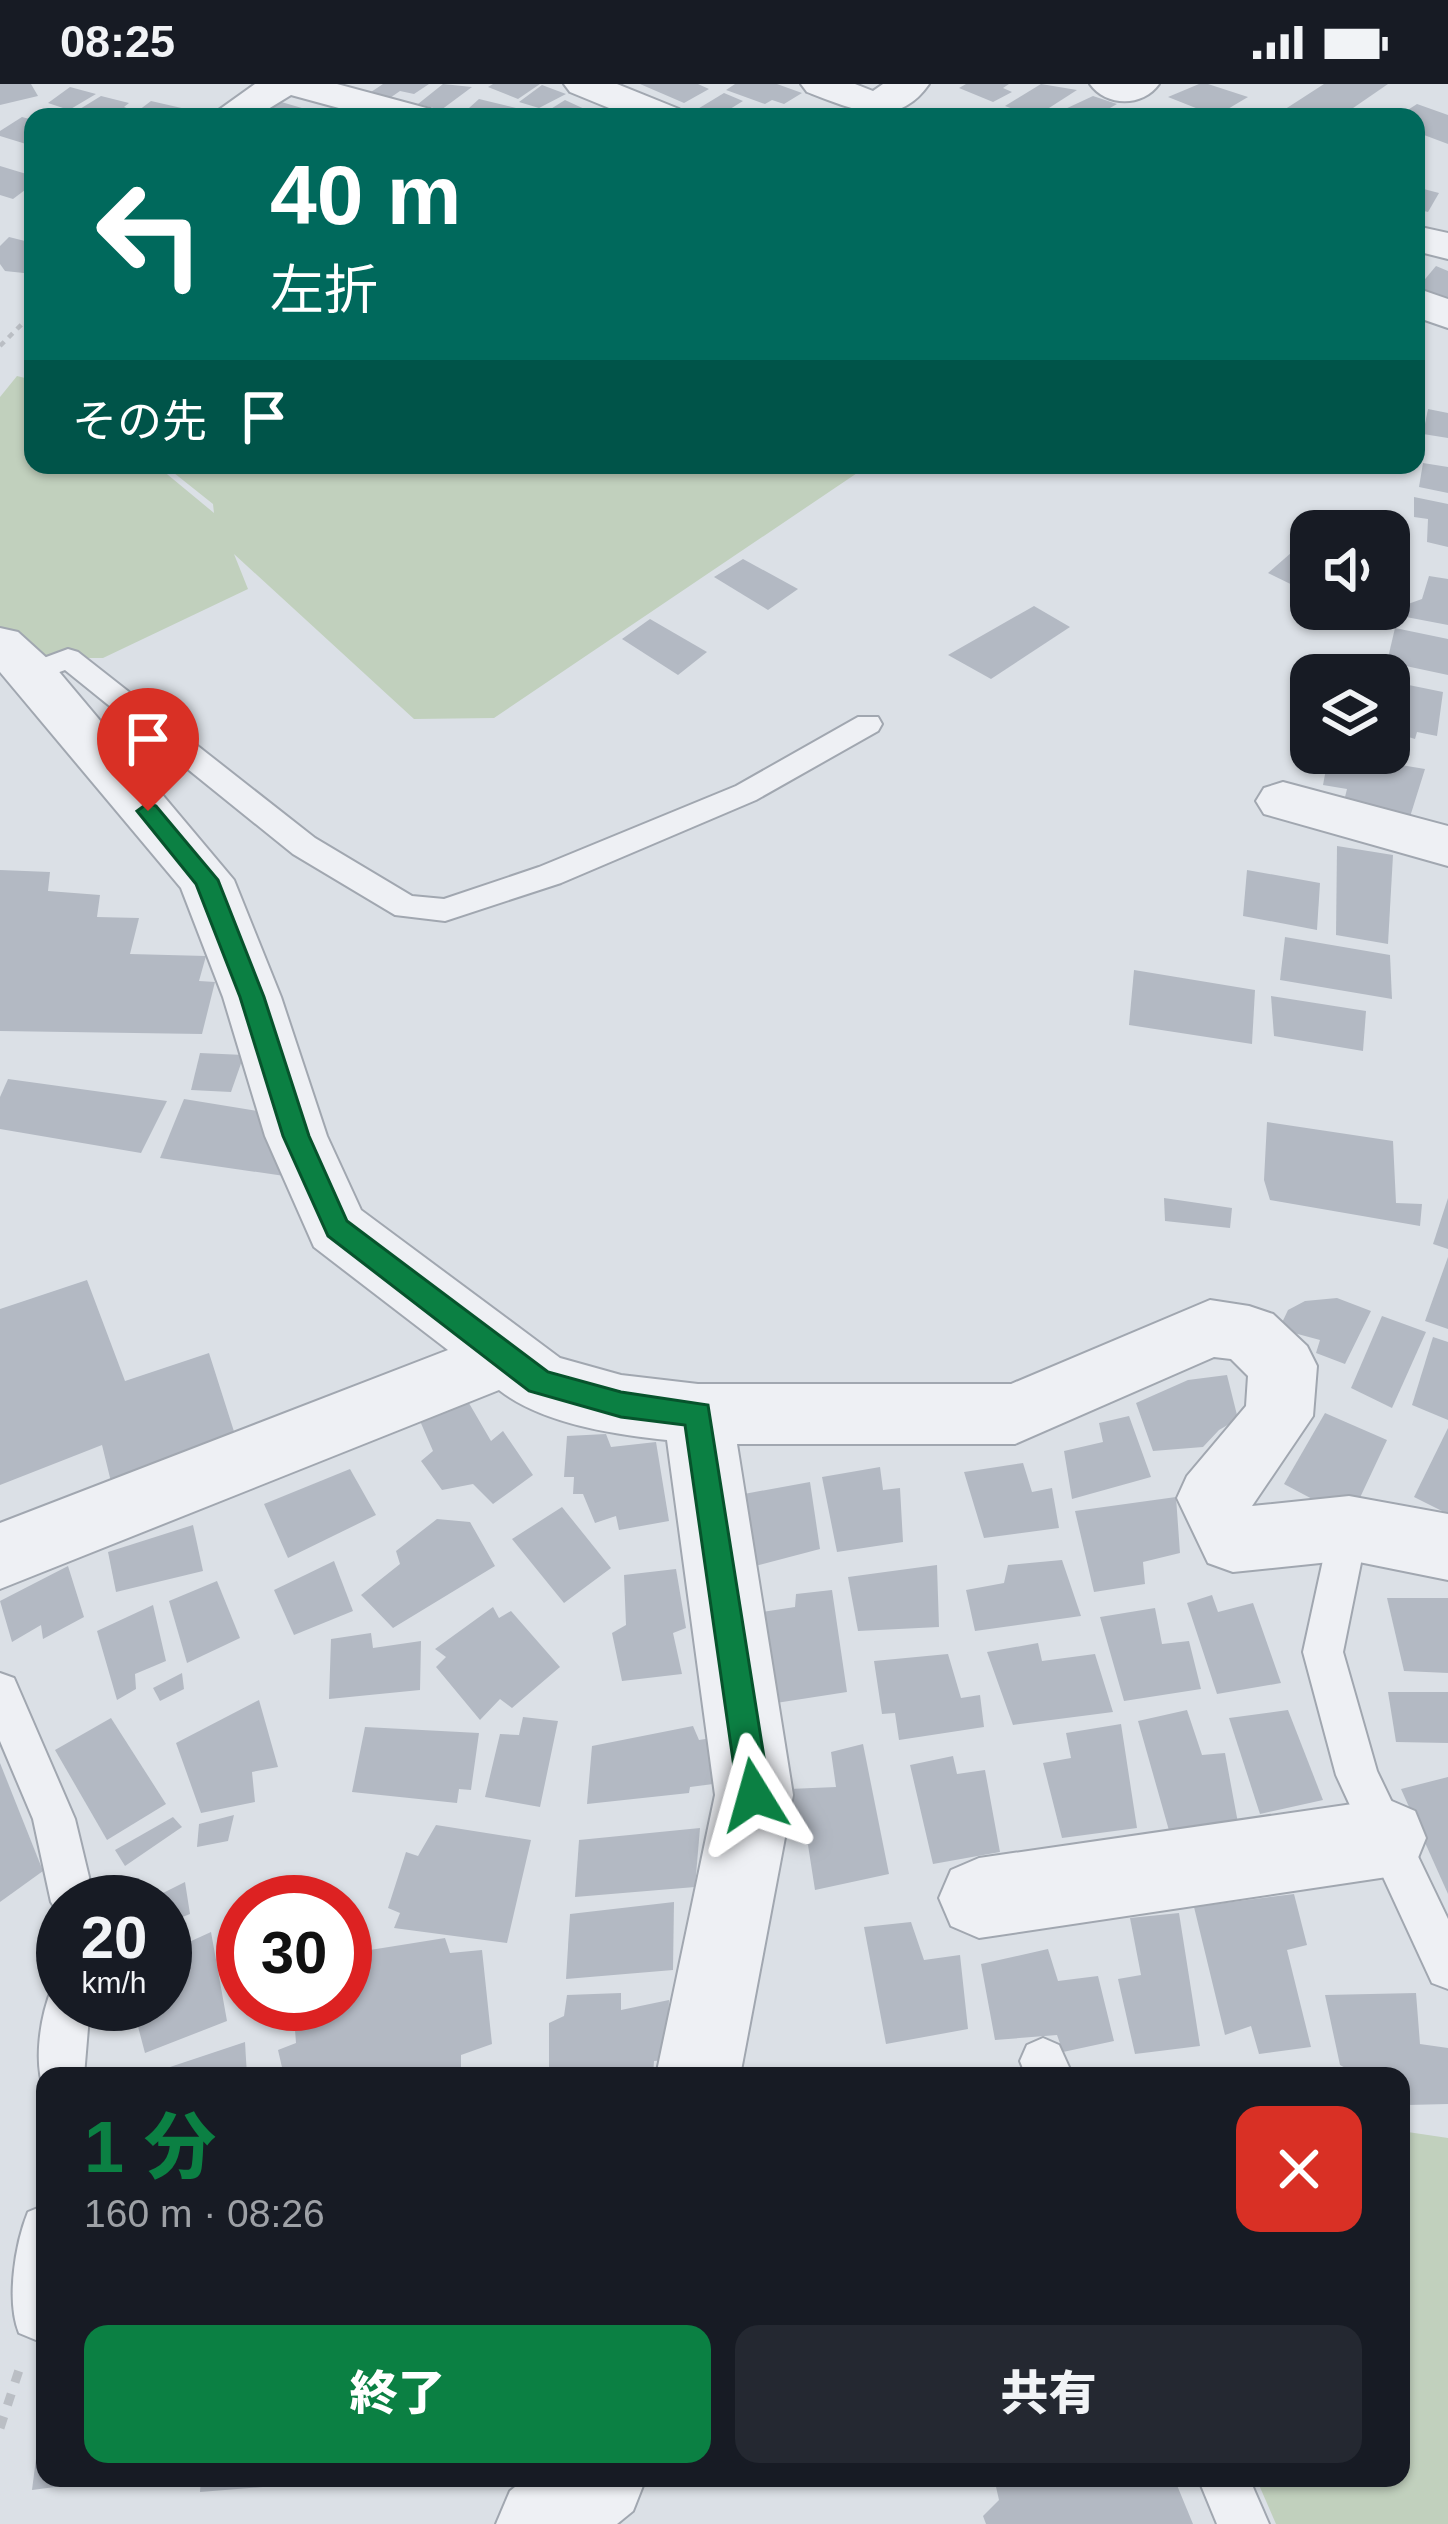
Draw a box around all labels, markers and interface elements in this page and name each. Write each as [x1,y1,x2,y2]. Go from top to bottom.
text: 08:25 [60,16,175,67]
text: 40 m [270,148,461,242]
icon: left [72,156,228,312]
text: 左折 [270,260,378,320]
icon: arrive [231,384,297,450]
text: その先 [72,396,207,447]
map controls [1290,510,1410,774]
button: sound [1290,510,1410,630]
button: layers [1290,654,1410,774]
pin [97,688,199,811]
icon: arrive [115,706,181,772]
position arrow [691,1732,817,1858]
speed limit sign: 30 [216,1875,372,2031]
text: 20 [81,1904,147,1971]
text: km/h [81,1966,147,1999]
button: close [1236,2106,1362,2232]
text: 1 分 [84,2107,216,2187]
text: 160 m · 08:26 [84,2192,325,2235]
button: 終了 [84,2325,711,2463]
button: 共有 [735,2325,1362,2463]

